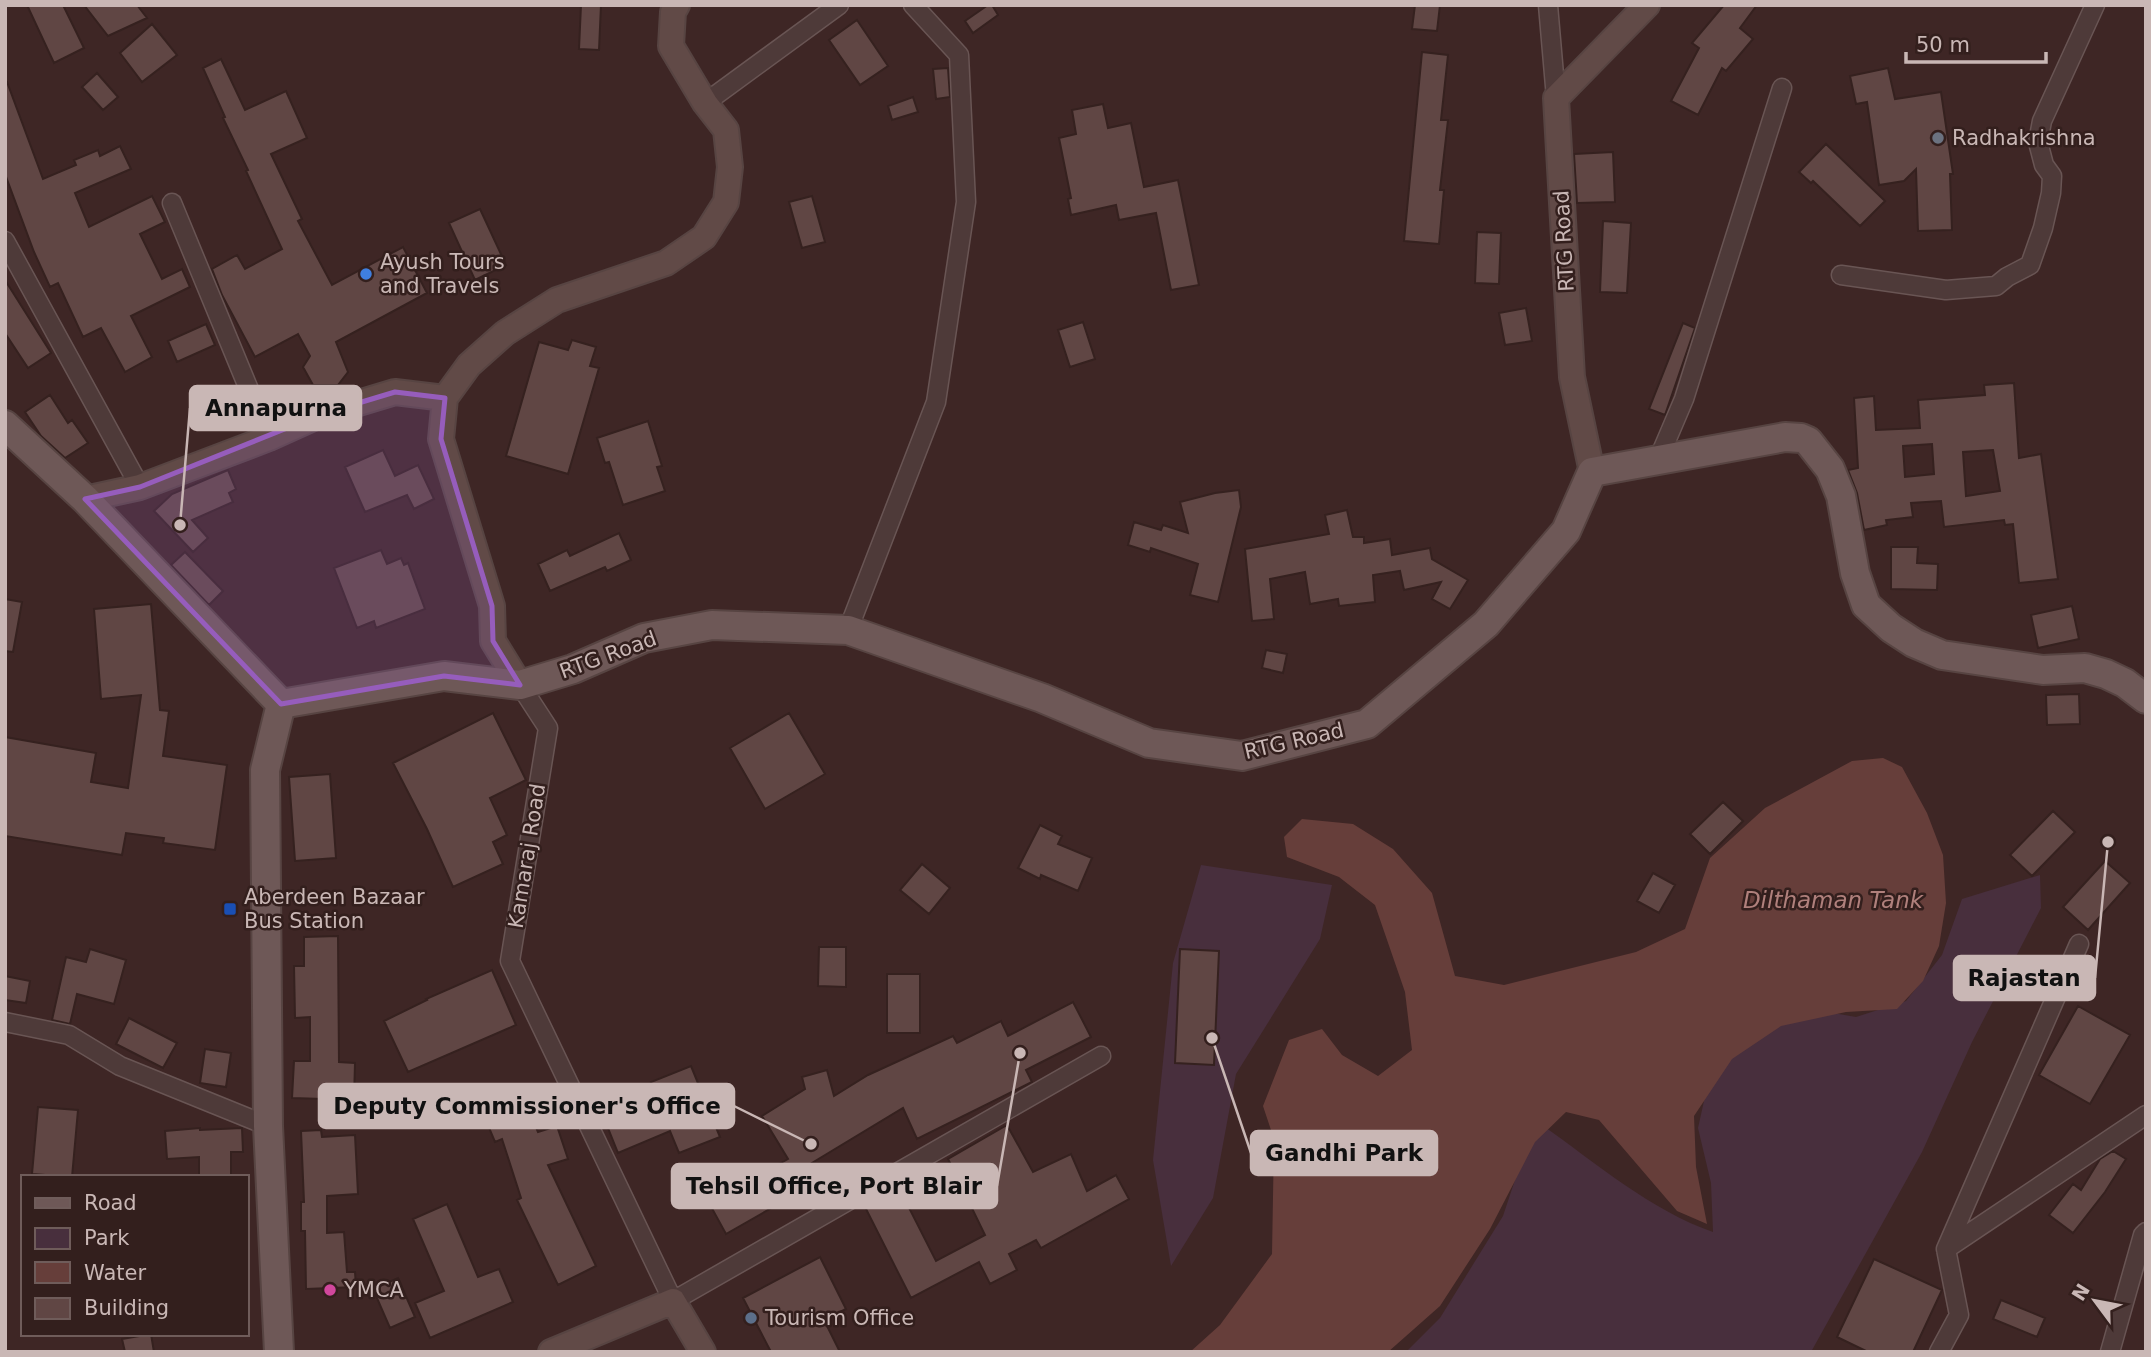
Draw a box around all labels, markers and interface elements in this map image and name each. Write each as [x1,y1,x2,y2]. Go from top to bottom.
scale bar [1906,21,2046,65]
text: 50 m [1916,33,1970,57]
place label: Radhakrishna [1952,126,2096,150]
marker: Radhakrishna [1930,130,1946,146]
street label: RTG Road [1549,190,1579,292]
place label: Ayush Tours and Travels [380,250,505,298]
marker: Ayush Tours and Travels [358,266,374,282]
callout: Annapurna [190,386,361,430]
text: Annapurna [205,395,347,421]
street label: RTG Road [556,626,660,684]
street label: RTG Road [1242,718,1346,764]
street label: Kamaraj Road [504,782,550,930]
place label: Aberdeen Bazaar Bus Station [244,885,425,933]
water label: Dilthaman Tank [1743,887,1925,913]
marker: Aberdeen Bazaar Bus Station [222,901,238,917]
callout: Rajastan [1954,956,2095,1000]
text: Rajastan [1967,965,2081,991]
callout: Deputy Commissioner's Office [319,1084,734,1128]
text: Deputy Commissioner's Office [333,1093,721,1119]
callout: Gandhi Park [1251,1131,1437,1175]
text: Gandhi Park [1265,1140,1424,1166]
callout: Tehsil Office, Port Blair [672,1164,997,1208]
text: Tehsil Office, Port Blair [686,1173,983,1199]
legend [21,1175,248,1336]
text: Road [84,1191,137,1215]
text: Park [84,1226,130,1250]
text: Water [84,1261,146,1285]
north arrow [2060,1266,2130,1336]
place label: YMCA [343,1278,405,1302]
text: N [2067,1279,2094,1305]
marker: YMCA [322,1282,338,1298]
text: Building [84,1296,169,1320]
place label: Tourism Office [764,1306,914,1330]
marker: Tourism Office [743,1310,759,1326]

